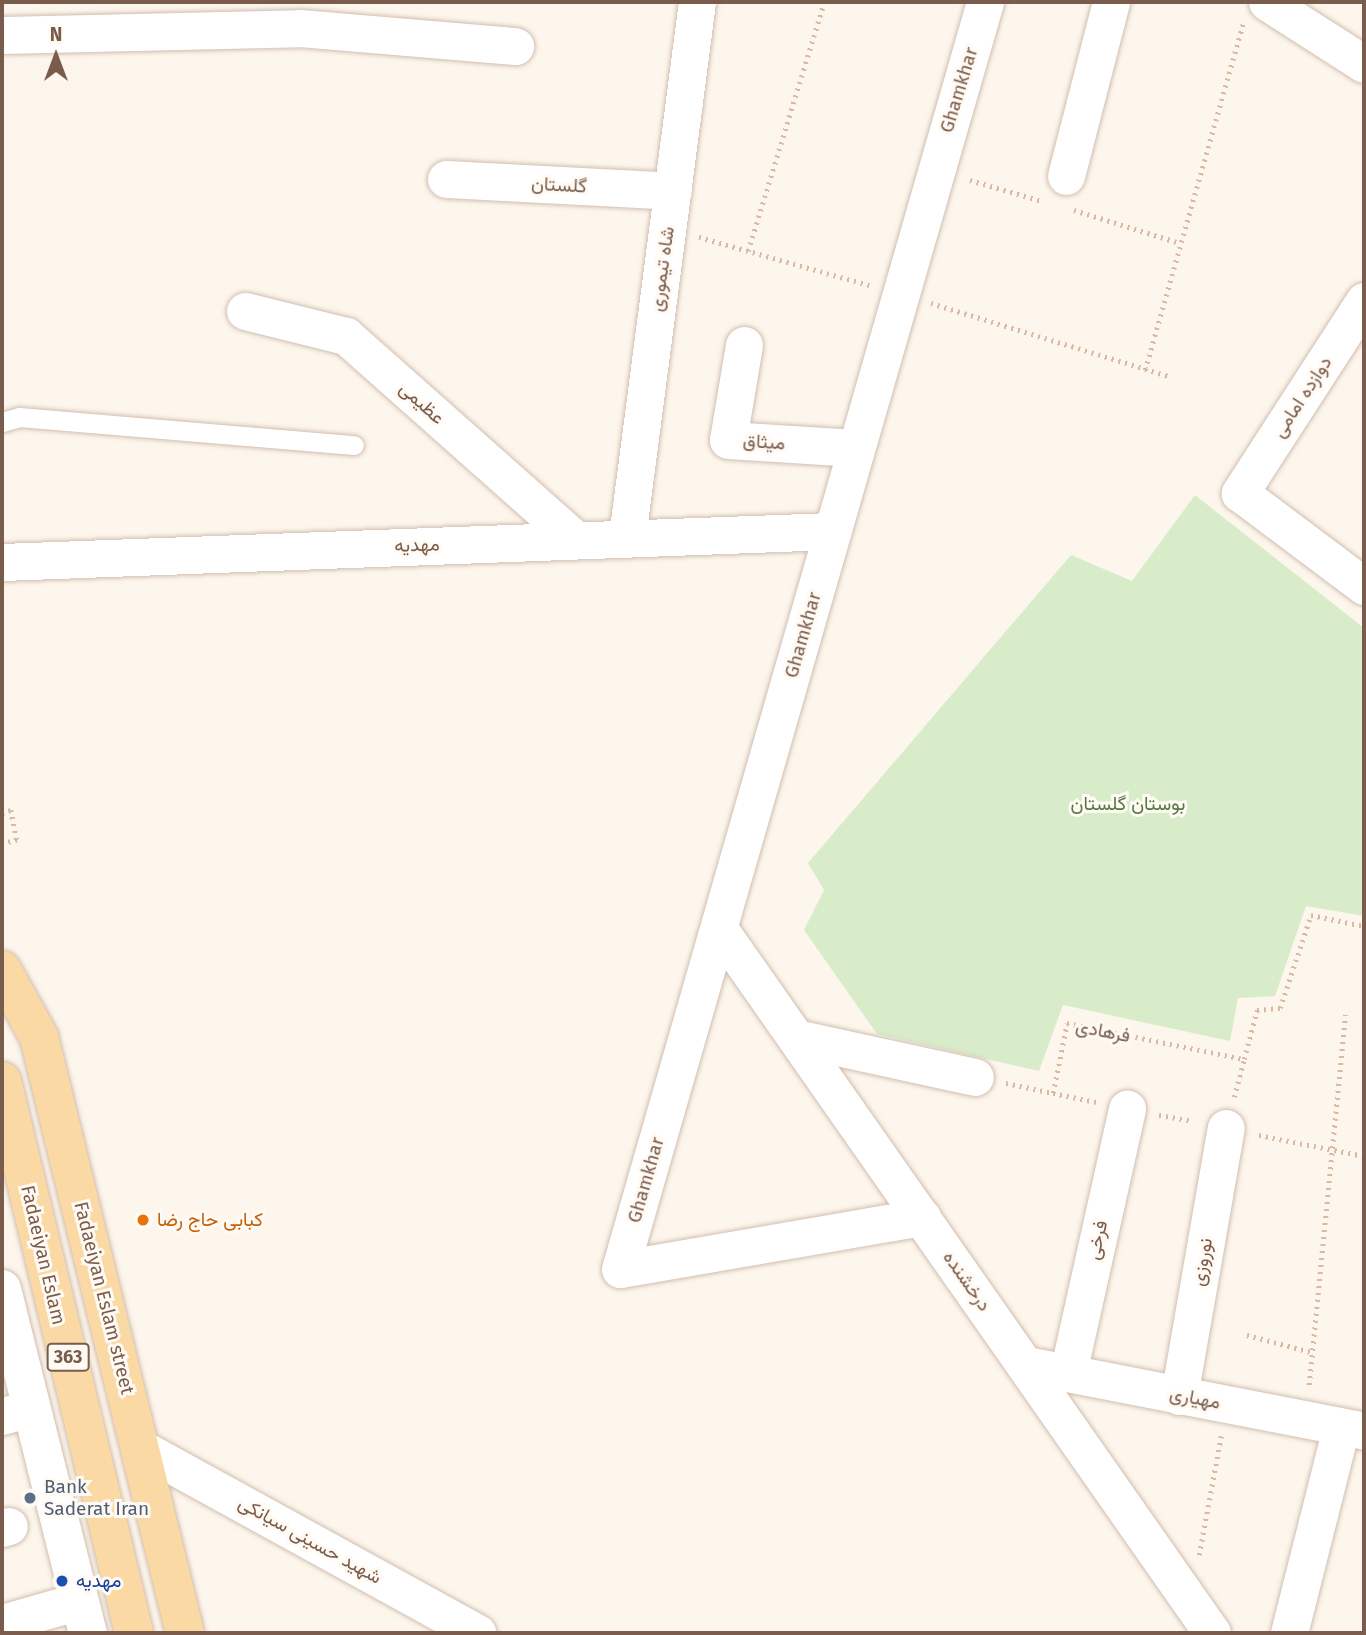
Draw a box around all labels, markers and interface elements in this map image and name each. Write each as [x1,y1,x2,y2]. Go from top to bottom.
north arrow [21,21,91,91]
text: N [50,23,62,46]
street label: Ghamkhar [935,44,983,136]
street label: گلستان [531,172,587,198]
street label: شاه تیموری [645,225,679,313]
street label: دوازده امامی [1267,352,1337,442]
street label: عظیمی [395,377,449,429]
street label: میثاق [742,429,786,455]
street label: مهدیه [394,533,440,557]
street label: Ghamkhar [780,589,826,681]
park label: بوستان گلستان [1071,793,1185,815]
street label: فرهادی [1074,1015,1132,1047]
street label: Ghamkhar [623,1134,669,1226]
street label: Fadaeiyan Eslam [16,1183,70,1327]
street label: Fadaeiyan Eslam street [69,1199,139,1397]
place label: کبابی حاج رضا [157,1209,263,1231]
marker: کبابی حاج رضا [135,1212,151,1228]
street label: فرخی [1081,1218,1113,1262]
street label: نوروزی [1187,1236,1217,1288]
street label: درخشنده [938,1247,996,1315]
road number: 363 [45,1342,91,1372]
street label: مهیاری [1168,1382,1222,1414]
place label: Bank Saderat Iran [44,1476,149,1520]
marker: Bank Saderat Iran [22,1490,38,1506]
street label: شهید حسینی سیانکی [234,1491,386,1589]
place label: مهدیه [76,1570,121,1592]
marker: مهدیه [54,1573,70,1589]

